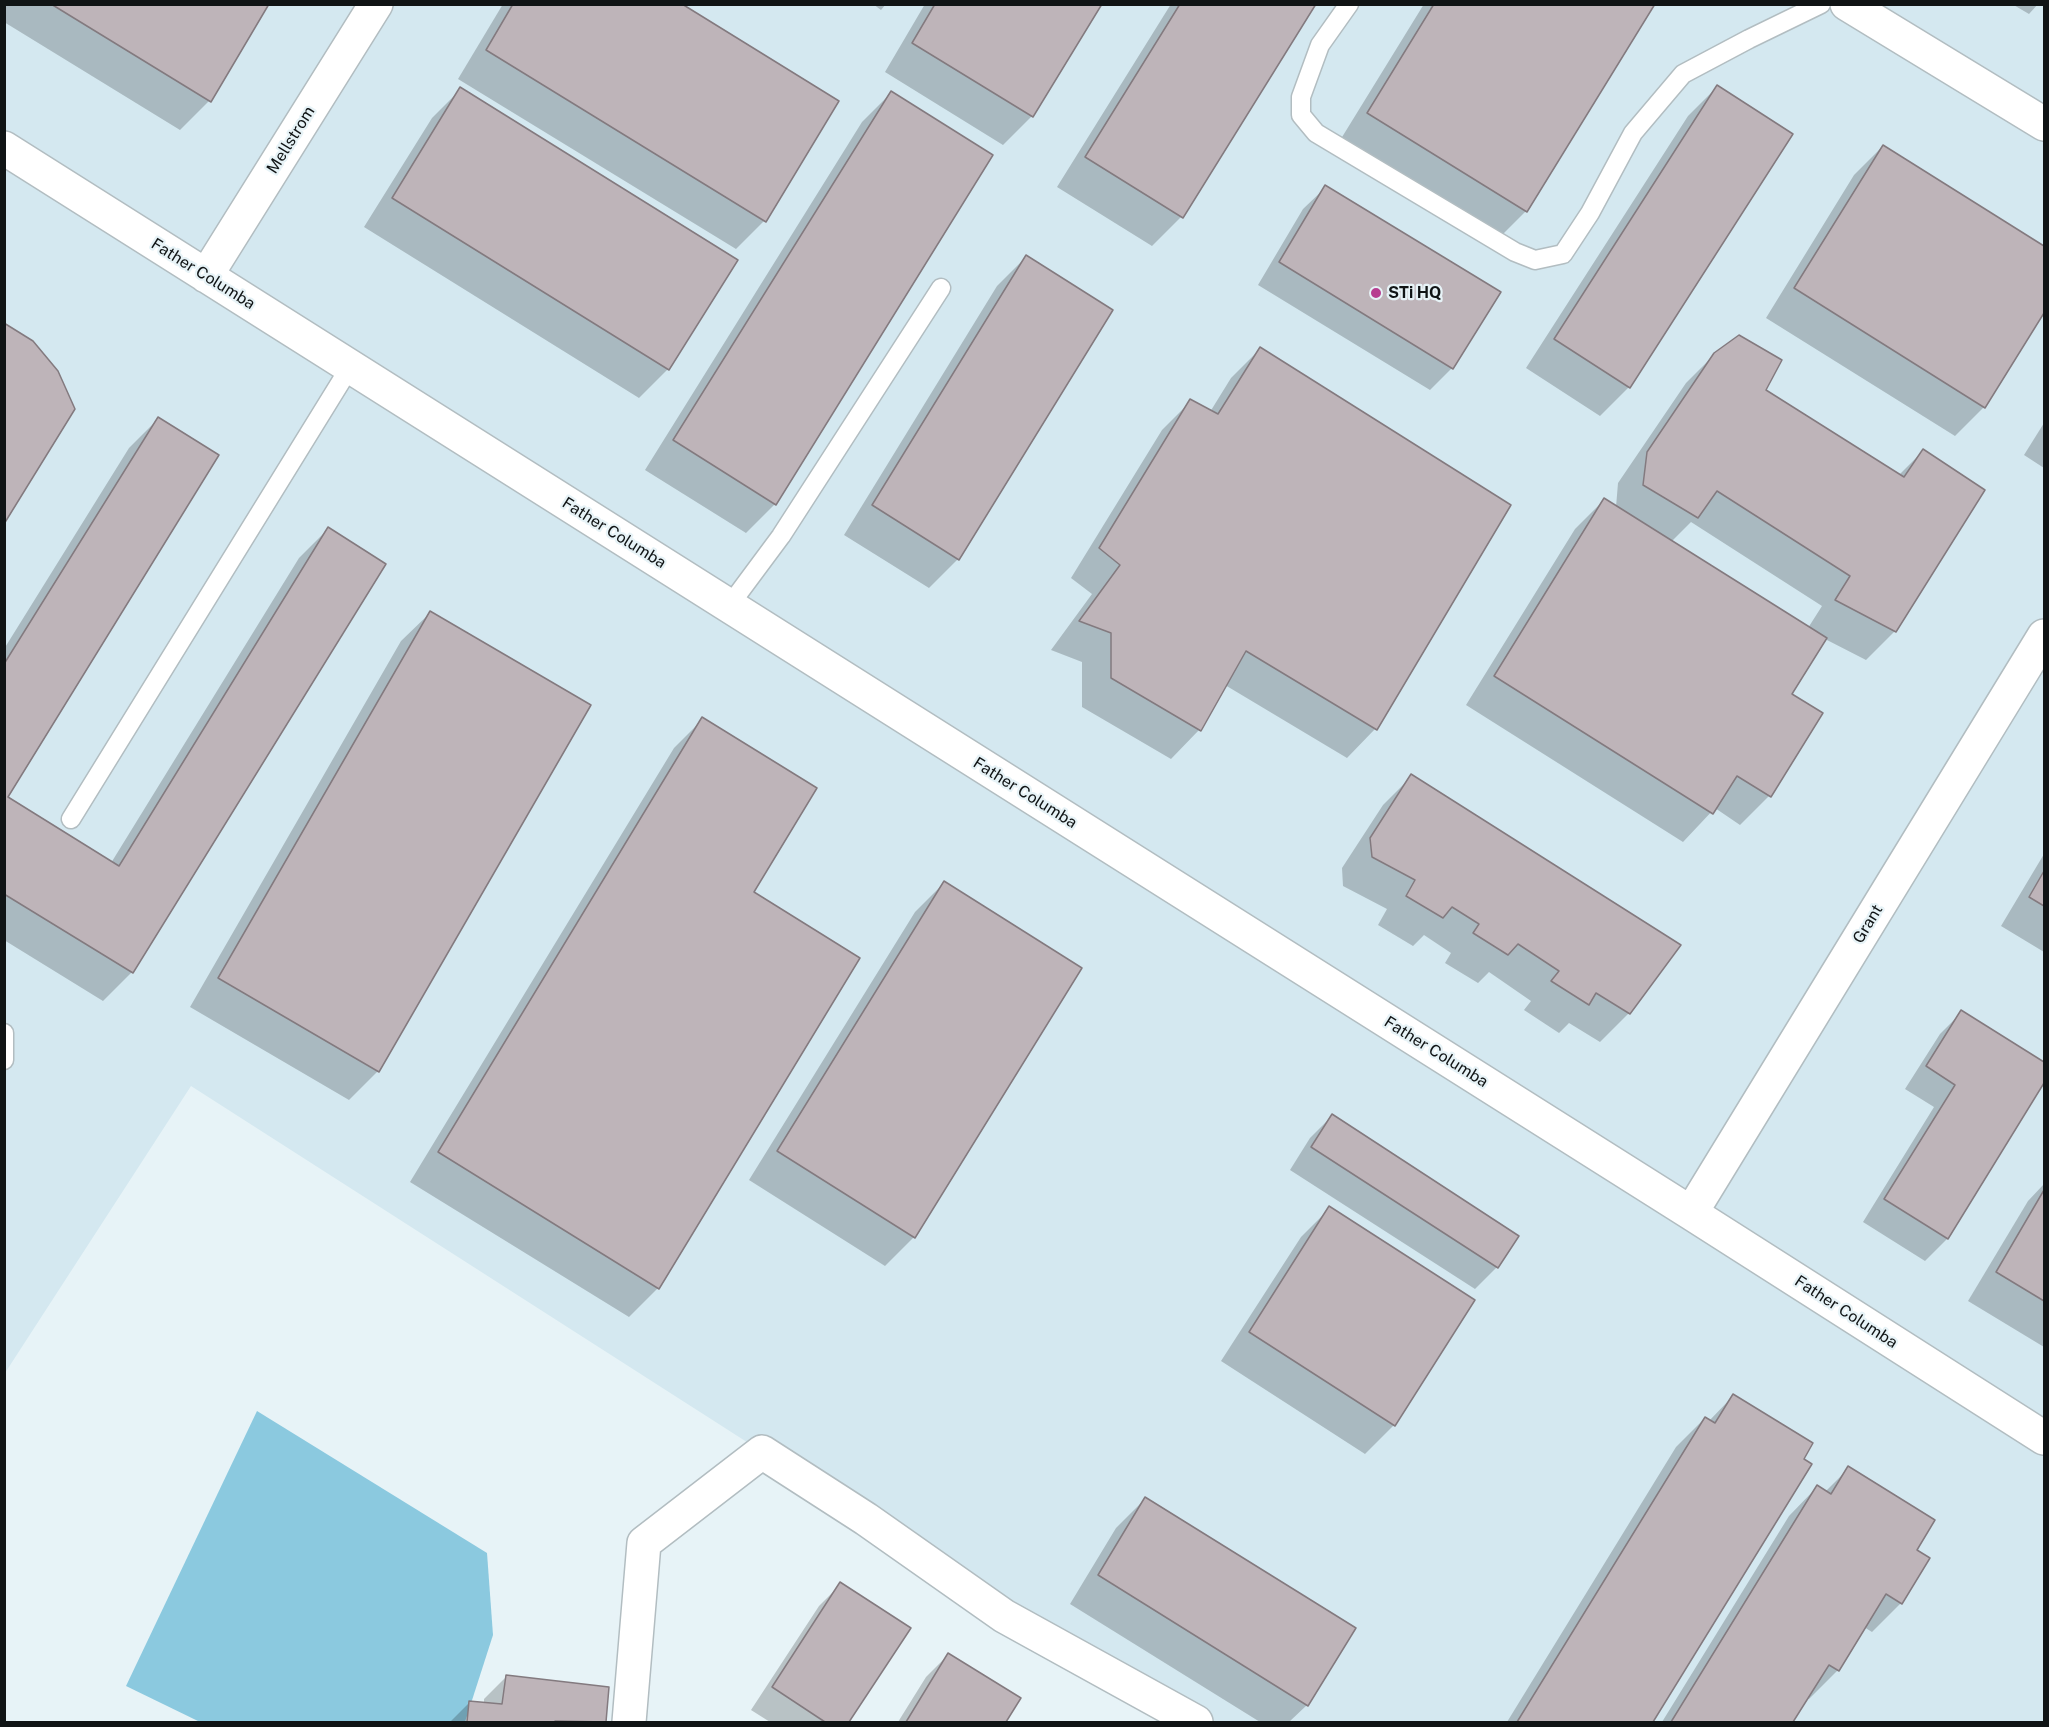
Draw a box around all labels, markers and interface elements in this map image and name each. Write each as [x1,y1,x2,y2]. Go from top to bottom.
street label: Mellstrom [263,103,319,177]
street label: Father Columba [148,234,258,314]
place label: STi HQ [1388,283,1441,303]
marker: STi HQ [1369,286,1383,300]
street label: Father Columba [559,493,669,573]
street label: Father Columba [970,753,1080,833]
street label: Grant [1849,901,1887,947]
street label: Father Columba [1381,1012,1491,1092]
street label: Father Columba [1791,1272,1901,1352]

